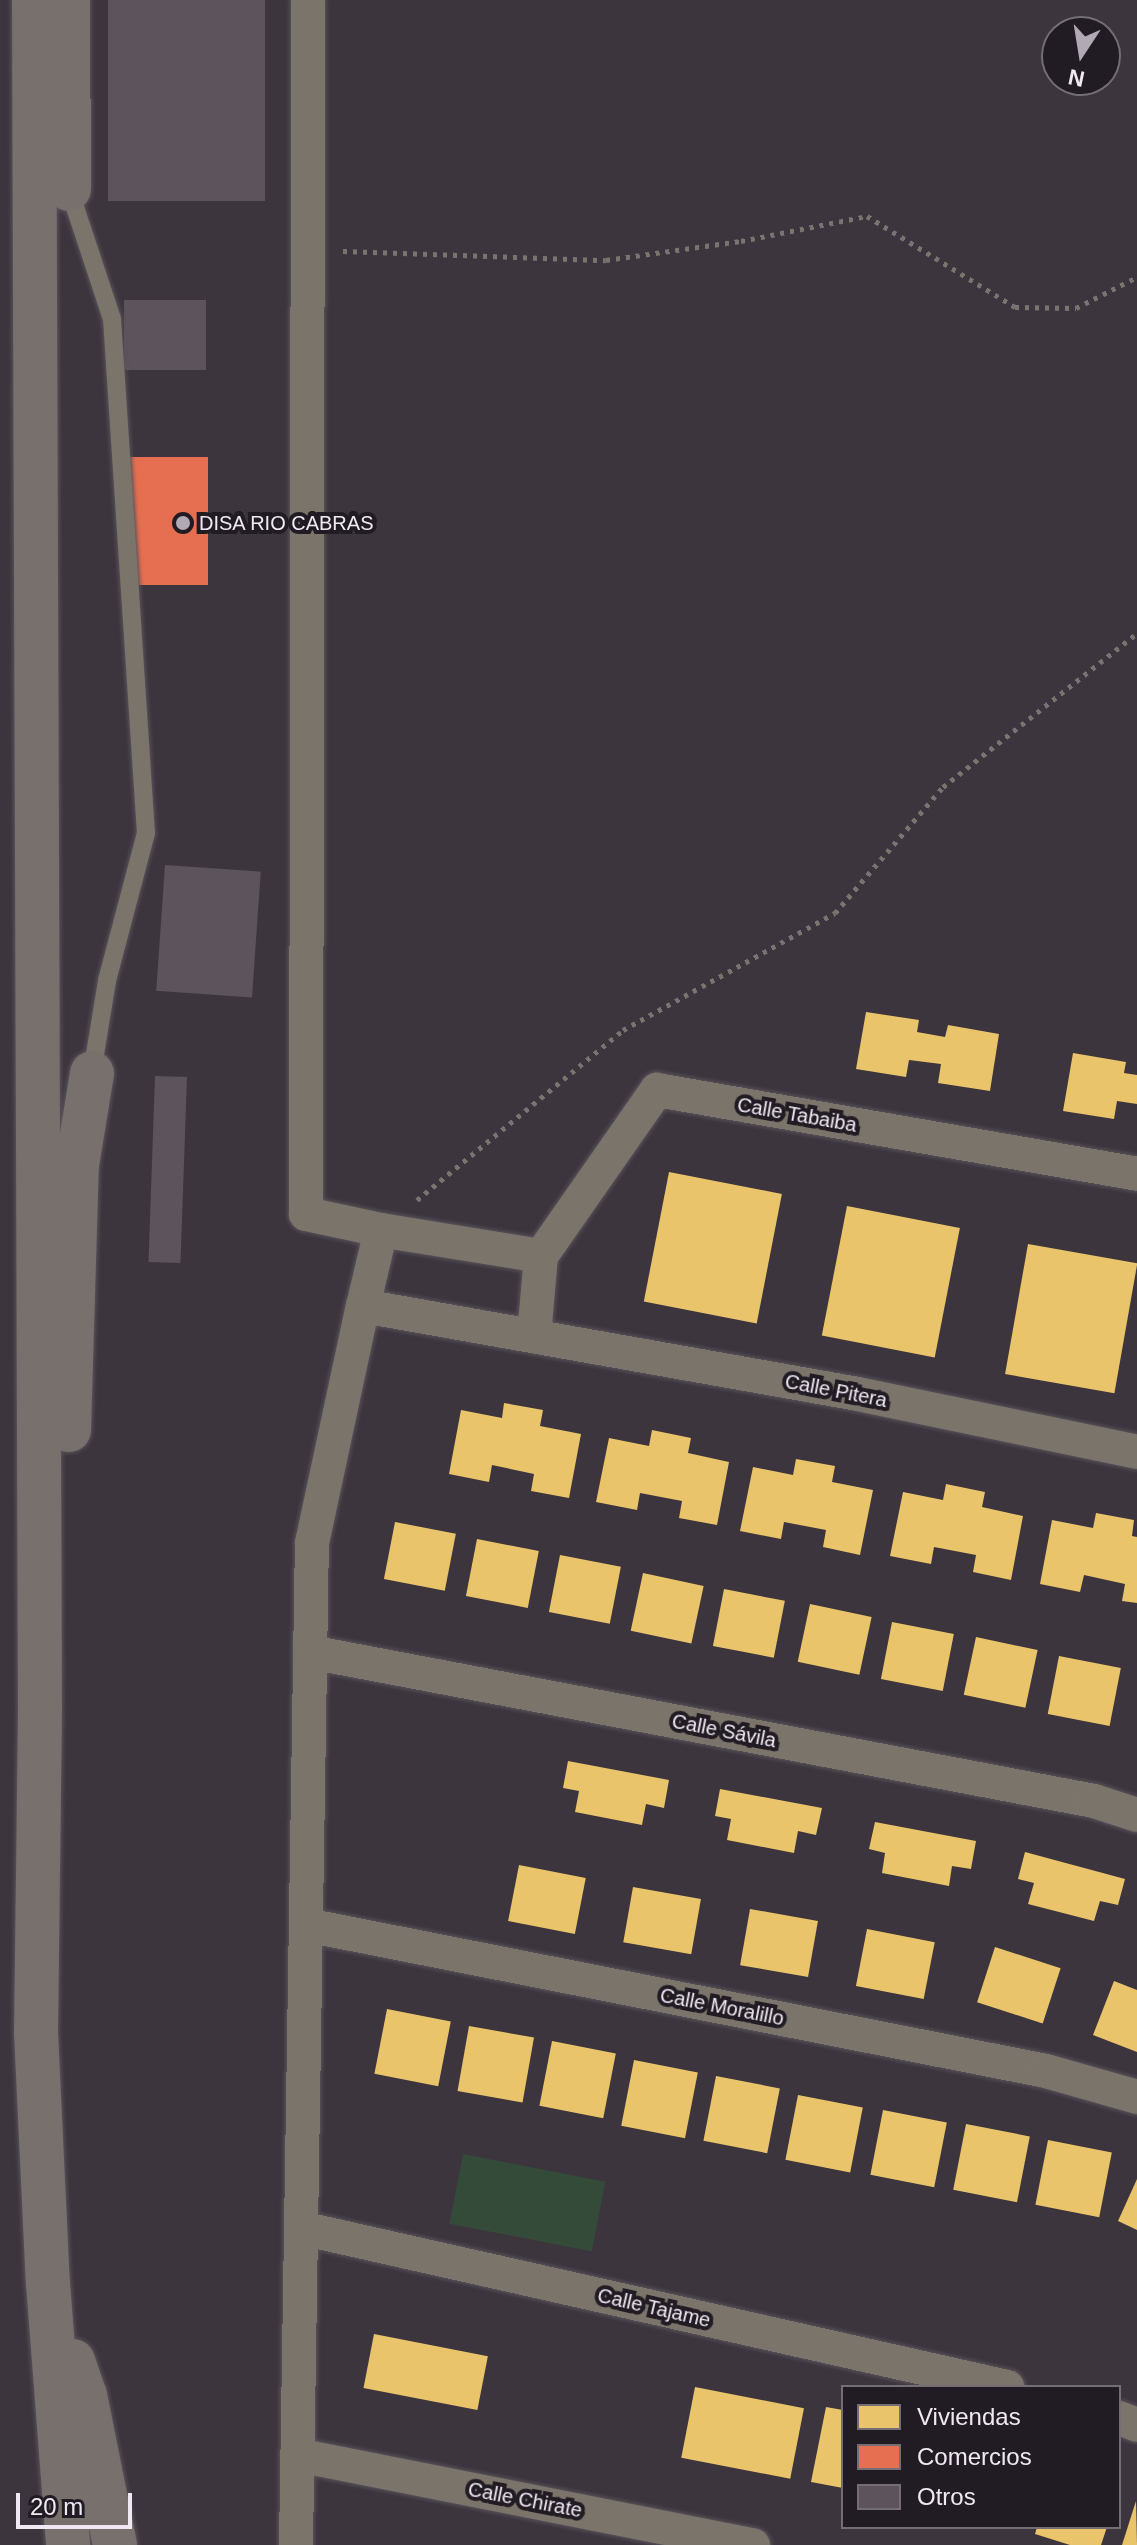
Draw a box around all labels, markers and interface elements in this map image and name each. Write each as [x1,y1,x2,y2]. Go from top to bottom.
north arrow [1041,16,1121,96]
text: N [1066,64,1087,92]
place label: DISA RIO CABRAS [199,511,375,535]
marker: DISA RIO CABRAS [174,514,192,532]
street label: Calle Tabaiba [735,1093,859,1137]
street label: Calle Pitera [783,1369,889,1413]
street label: Calle Sávila [670,1709,778,1753]
street label: Calle Moralillo [658,1983,786,2031]
street label: Calle Tajame [595,2283,713,2333]
legend [841,2385,1121,2529]
text: Viviendas [917,2403,1021,2430]
text: Comercios [917,2443,1032,2470]
scale bar [20,2477,136,2527]
street label: Calle Chirate [466,2477,584,2523]
text: Otros [917,2483,976,2510]
text: 20 m [30,2493,83,2520]

